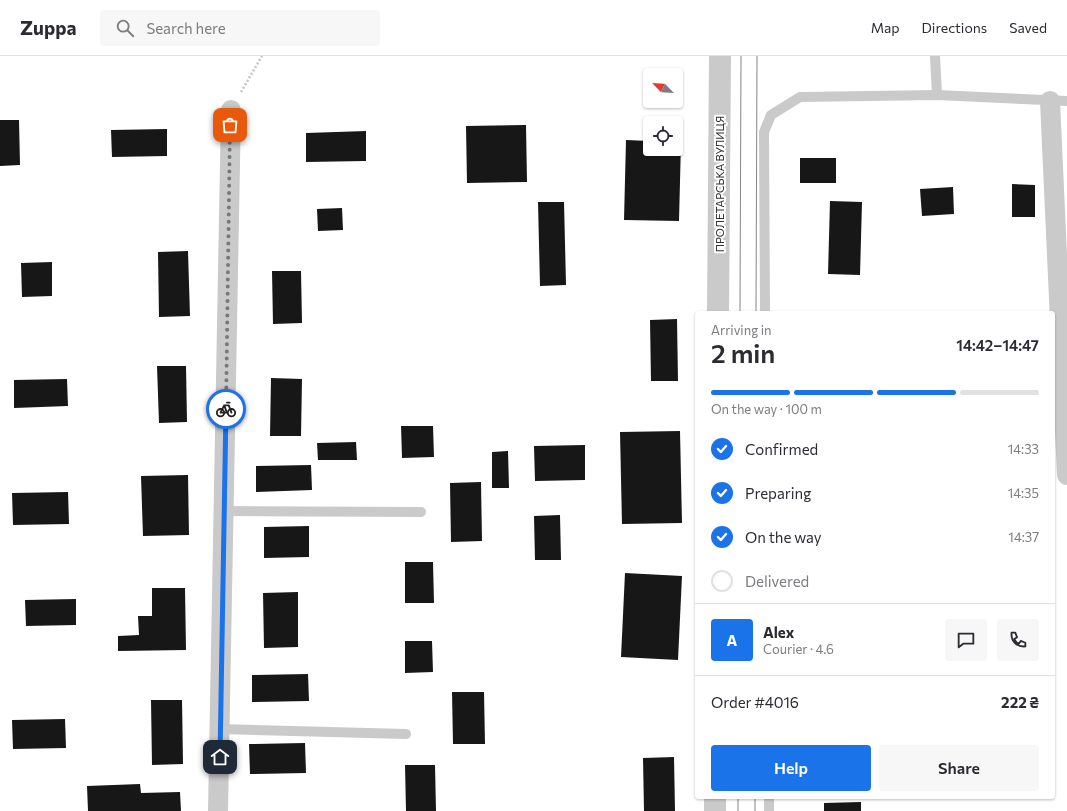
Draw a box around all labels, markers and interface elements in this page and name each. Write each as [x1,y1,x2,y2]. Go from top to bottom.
search box [100,10,380,46]
text: Zuppa [20,16,76,39]
icon: search [114,17,136,39]
text: Search here [146,19,226,37]
text: Map [871,19,900,36]
text: Directions [922,19,987,36]
text: Saved [1009,19,1047,36]
north arrow [643,68,683,108]
map controls [643,68,683,156]
pin [213,108,247,142]
icon: bag [219,114,241,136]
button: locate [643,116,683,156]
street label: ПРОЛЕТАРСЬКА ВУЛИЦЯ [713,116,726,252]
text: Arriving in [711,322,771,338]
text: 14:42–14:47 [956,336,1039,354]
text: 2 min [711,337,775,368]
courier [206,389,246,429]
icon: bike [215,398,237,420]
text: On the way · 100 m [711,401,822,417]
icon: check [711,438,733,460]
text: Confirmed [745,440,818,458]
text: 14:33 [1008,441,1039,457]
icon: check [711,482,733,504]
text: Preparing [745,484,811,502]
text: 14:35 [1008,485,1039,501]
icon: check [711,526,733,548]
text: On the way [745,528,822,546]
text: 14:37 [1008,529,1039,545]
text: Delivered [745,572,809,590]
button: chat [945,619,987,661]
button: phone [997,619,1039,661]
text: Alex [763,623,794,641]
text: A [727,631,737,649]
text: Courier · 4.6 [763,641,834,657]
text: Order #4016 [711,693,799,711]
text: 222 ₴ [1001,693,1039,711]
pin [203,740,237,774]
button: Help [711,745,871,791]
button: Share [879,745,1039,791]
icon: home [209,746,231,768]

